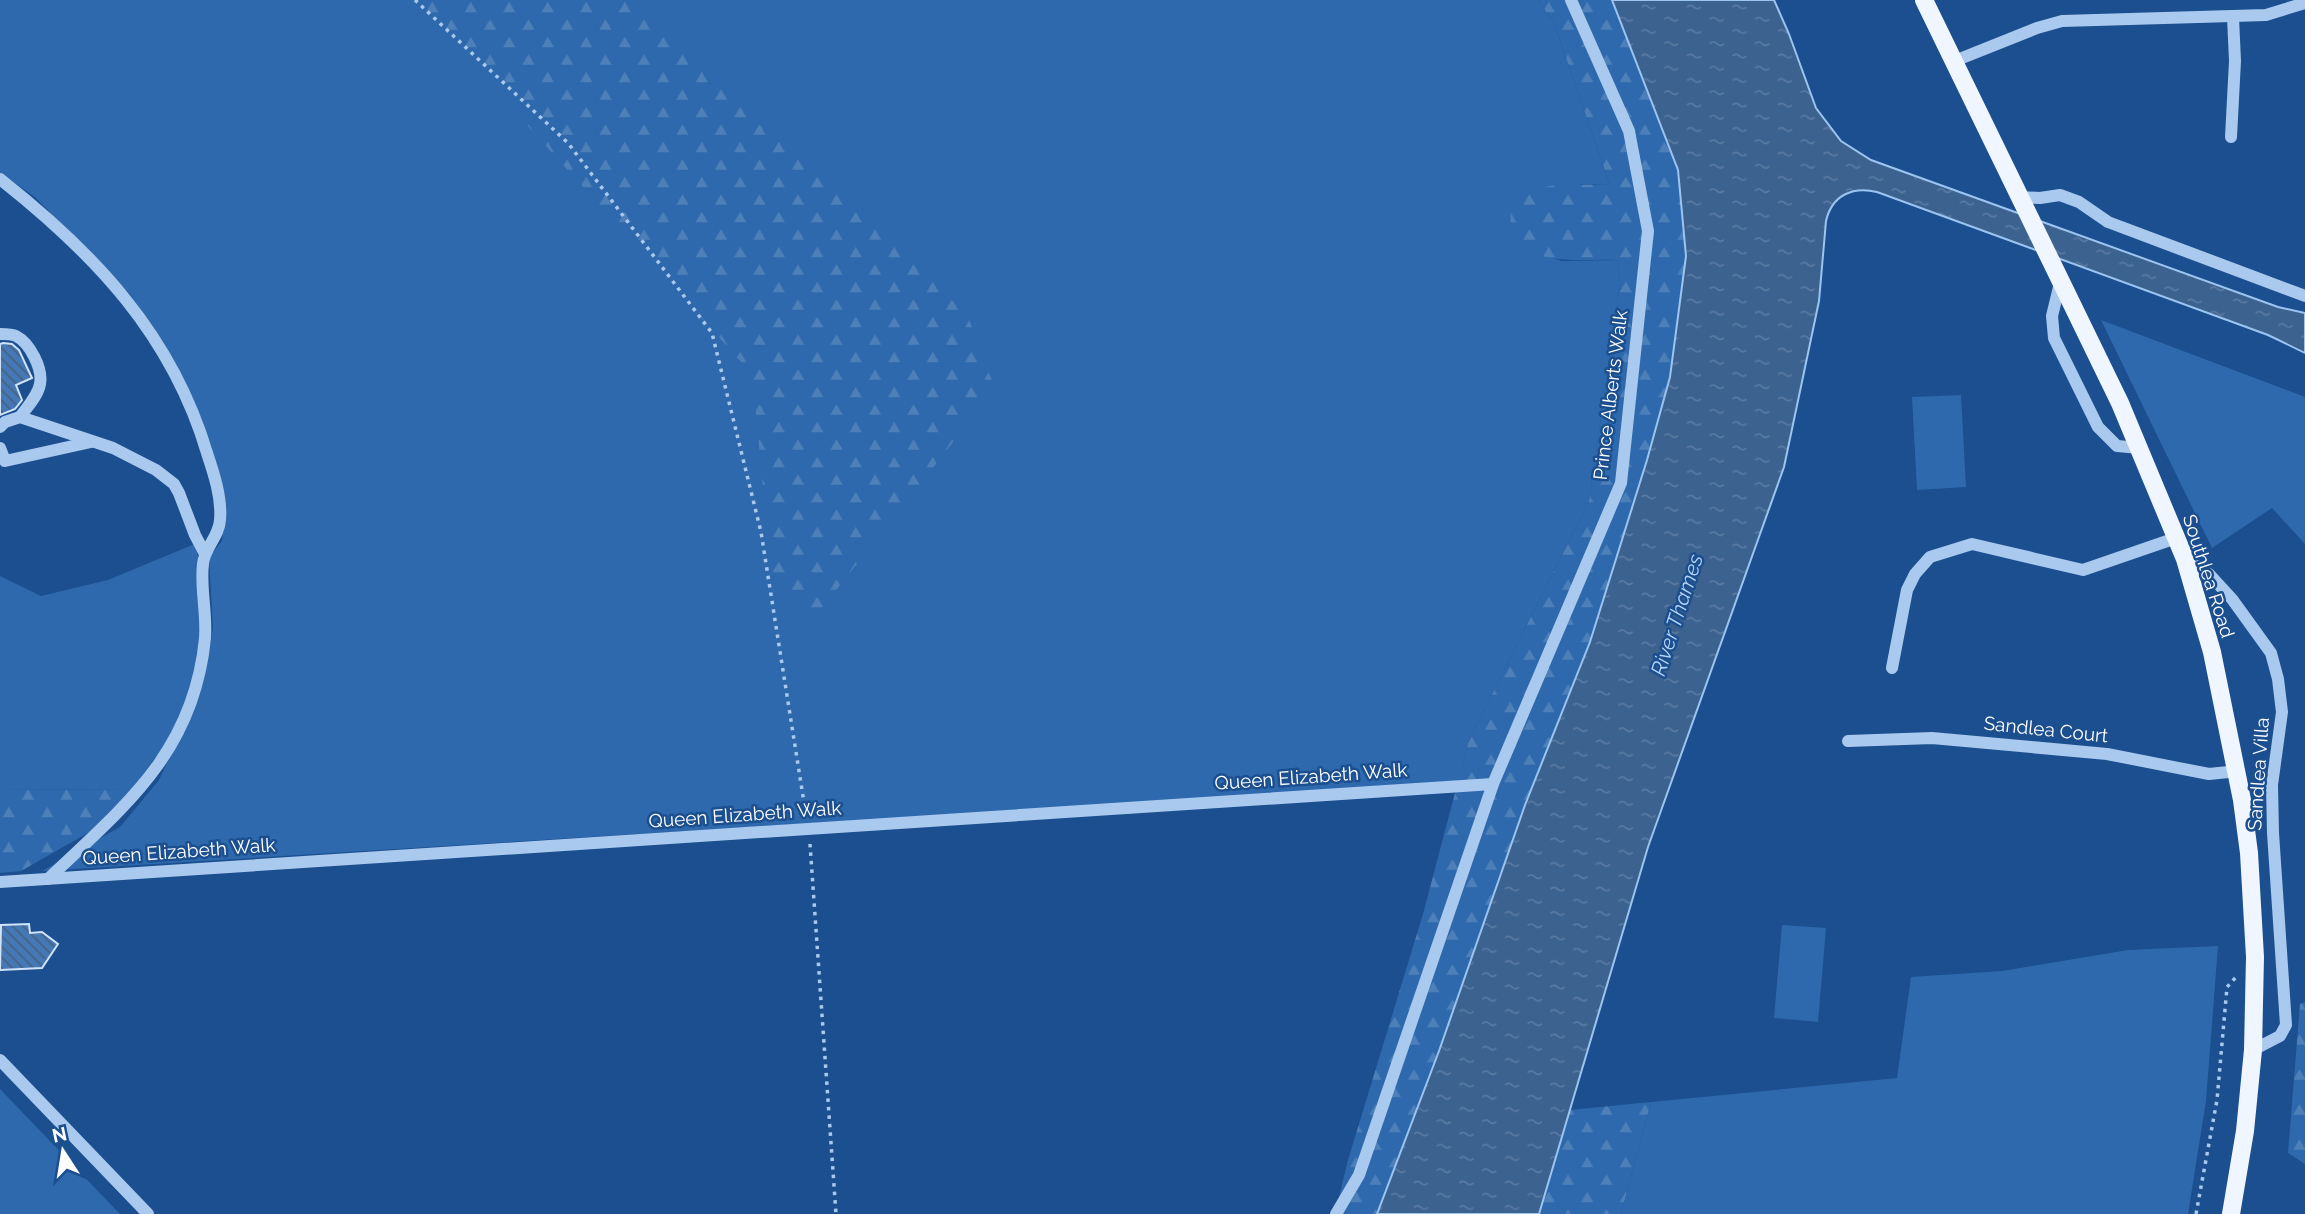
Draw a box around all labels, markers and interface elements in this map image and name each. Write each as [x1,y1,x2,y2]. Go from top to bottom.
street label: Prince Alberts Walk [1589,309,1631,481]
street label: Southlea Road [2179,511,2239,641]
water label: River Thames [1645,551,1708,679]
street label: Sandlea Court [1983,712,2110,747]
street label: Sandlea Villa [2243,717,2273,831]
street label: Queen Elizabeth Walk [1214,758,1408,794]
street label: Queen Elizabeth Walk [648,796,842,832]
street label: Queen Elizabeth Walk [82,833,276,869]
north arrow [28,1116,98,1186]
text: N [50,1122,69,1147]

